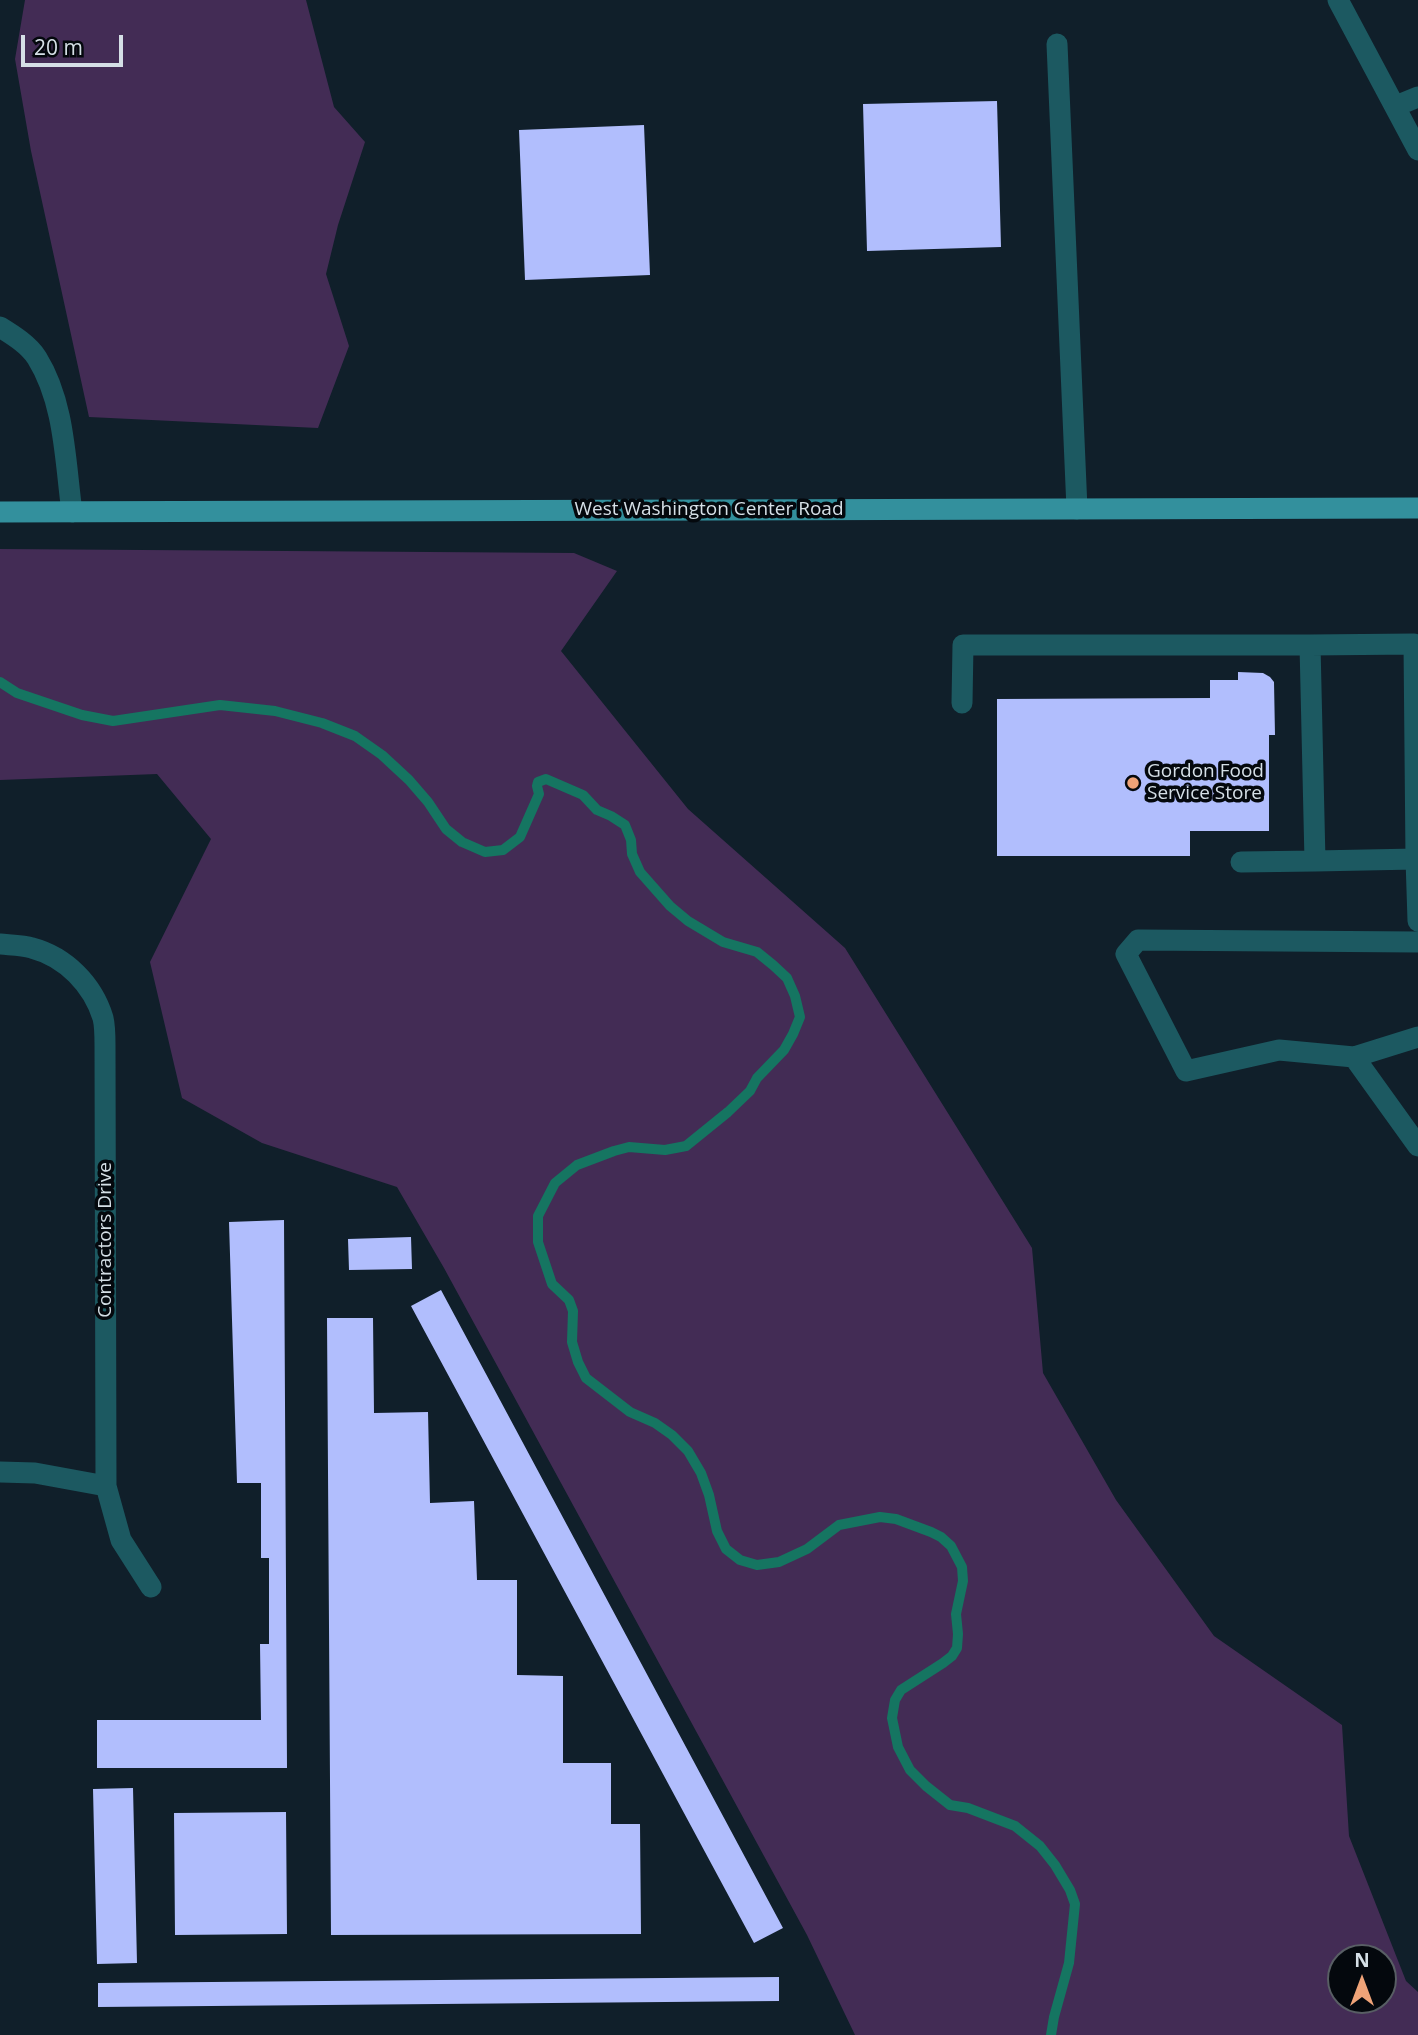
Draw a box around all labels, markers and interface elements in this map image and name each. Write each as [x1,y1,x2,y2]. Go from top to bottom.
scale bar [24,21,126,65]
text: 20 m [34,33,83,61]
street label: West Washington Center Road [574,499,844,521]
place label: Gordon Food Service Store [1147,761,1264,805]
marker: Gordon Food Service Store [1125,775,1141,791]
street label: Contractors Drive [95,1162,117,1318]
north arrow [1327,1944,1397,2014]
text: N [1354,1947,1370,1973]

